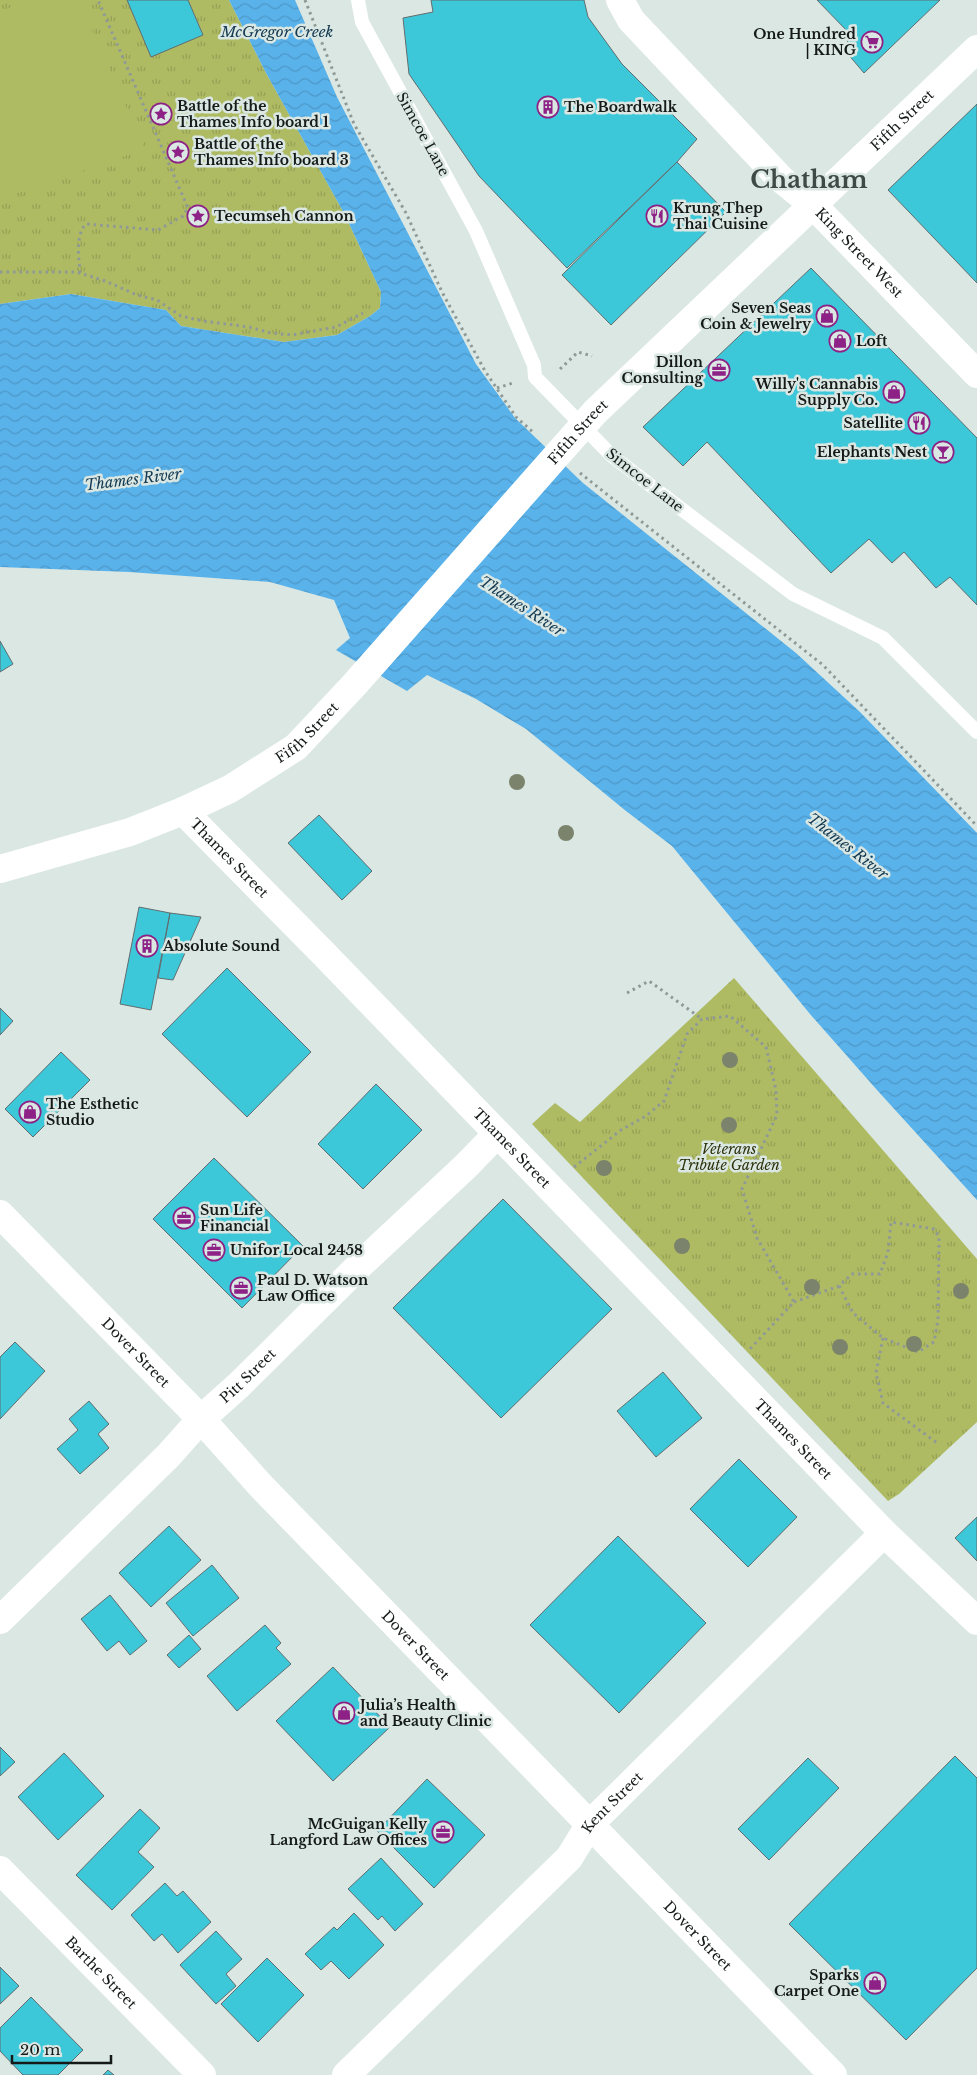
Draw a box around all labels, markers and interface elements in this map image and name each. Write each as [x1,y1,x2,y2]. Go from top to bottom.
water label: McGregor Creek [220,22,333,41]
place label: One Hundred | KING [753,25,857,59]
supermarket icon: One Hundred | KING [860,30,884,54]
street label: Fifth Street [867,85,938,155]
street label: Simcoe Lane [393,89,453,179]
building icon: The Boardwalk [536,95,560,119]
place label: Battle of the Thames Info board 1 [177,97,329,131]
place label: The Boardwalk [564,98,678,116]
place icon: Battle of the Thames Info board 1 [149,102,173,126]
place label: Battle of the Thames Info board 3 [194,135,349,169]
place icon: Battle of the Thames Info board 3 [166,140,190,164]
district label: Chatham [750,165,868,194]
place label: Krung Thep Thai Cuisine [673,199,768,233]
place icon: Tecumseh Cannon [186,204,210,228]
restaurant icon: Krung Thep Thai Cuisine [645,204,669,228]
street label: King Street West [812,204,907,302]
place label: Tecumseh Cannon [214,207,354,225]
place label: Seven Seas Coin & Jewelry [700,299,812,333]
shop icon: Seven Seas Coin & Jewelry [815,304,839,328]
shop icon: Loft [828,329,852,353]
place label: Loft [856,332,888,350]
place label: Dillon Consulting [622,353,703,387]
office icon: Dillon Consulting [707,358,731,382]
place label: Willy's Cannabis Supply Co. [754,375,878,409]
shop icon: Willy's Cannabis Supply Co. [882,380,906,404]
street label: Fifth Street [544,395,612,468]
restaurant icon: Satellite [907,411,931,435]
place label: Satellite [844,414,903,432]
bar icon: Elephants Nest [931,440,955,464]
place label: Elephants Nest [817,443,928,461]
street label: Simcoe Lane [603,444,687,516]
water label: Thames River [84,464,183,494]
water label: Thames River [476,572,569,641]
street label: Fifth Street [272,698,343,767]
water label: Thames River [804,809,893,884]
street label: Thames Street [186,815,273,902]
building icon: Absolute Sound [135,934,159,958]
place label: Absolute Sound [162,937,280,955]
place label: The Esthetic Studio [46,1095,139,1129]
shop icon: The Esthetic Studio [18,1100,42,1124]
street label: Thames Street [469,1104,555,1192]
park label: Veterans Tribute Garden [678,1140,780,1174]
place label: Sun Life Financial [200,1201,269,1235]
office icon: Sun Life Financial [172,1206,196,1230]
office icon: Unifor Local 2458 [202,1238,226,1262]
place label: Unifor Local 2458 [230,1241,363,1259]
place label: Paul D. Watson Law Office [257,1271,368,1305]
office icon: Paul D. Watson Law Office [229,1276,253,1300]
street label: Dover Street [98,1314,174,1391]
street label: Pitt Street [216,1344,280,1407]
street label: Thames Street [751,1396,837,1484]
street label: Dover Street [378,1607,454,1684]
place label: Julia’s Health and Beauty Clinic [357,1696,491,1730]
shop icon: Julia’s Health and Beauty Clinic [332,1701,356,1725]
street label: Kent Street [578,1767,647,1836]
place label: McGuigan Kelly Langford Law Offices [270,1815,428,1849]
office icon: McGuigan Kelly Langford Law Offices [431,1820,455,1844]
street label: Dover Street [660,1897,736,1975]
street label: Barthe Street [62,1933,141,2013]
place label: Sparks Carpet One [774,1966,859,2000]
shop icon: Sparks Carpet One [863,1971,887,1995]
scale bar [12,2032,111,2064]
text: 20 m [20,2040,60,2059]

